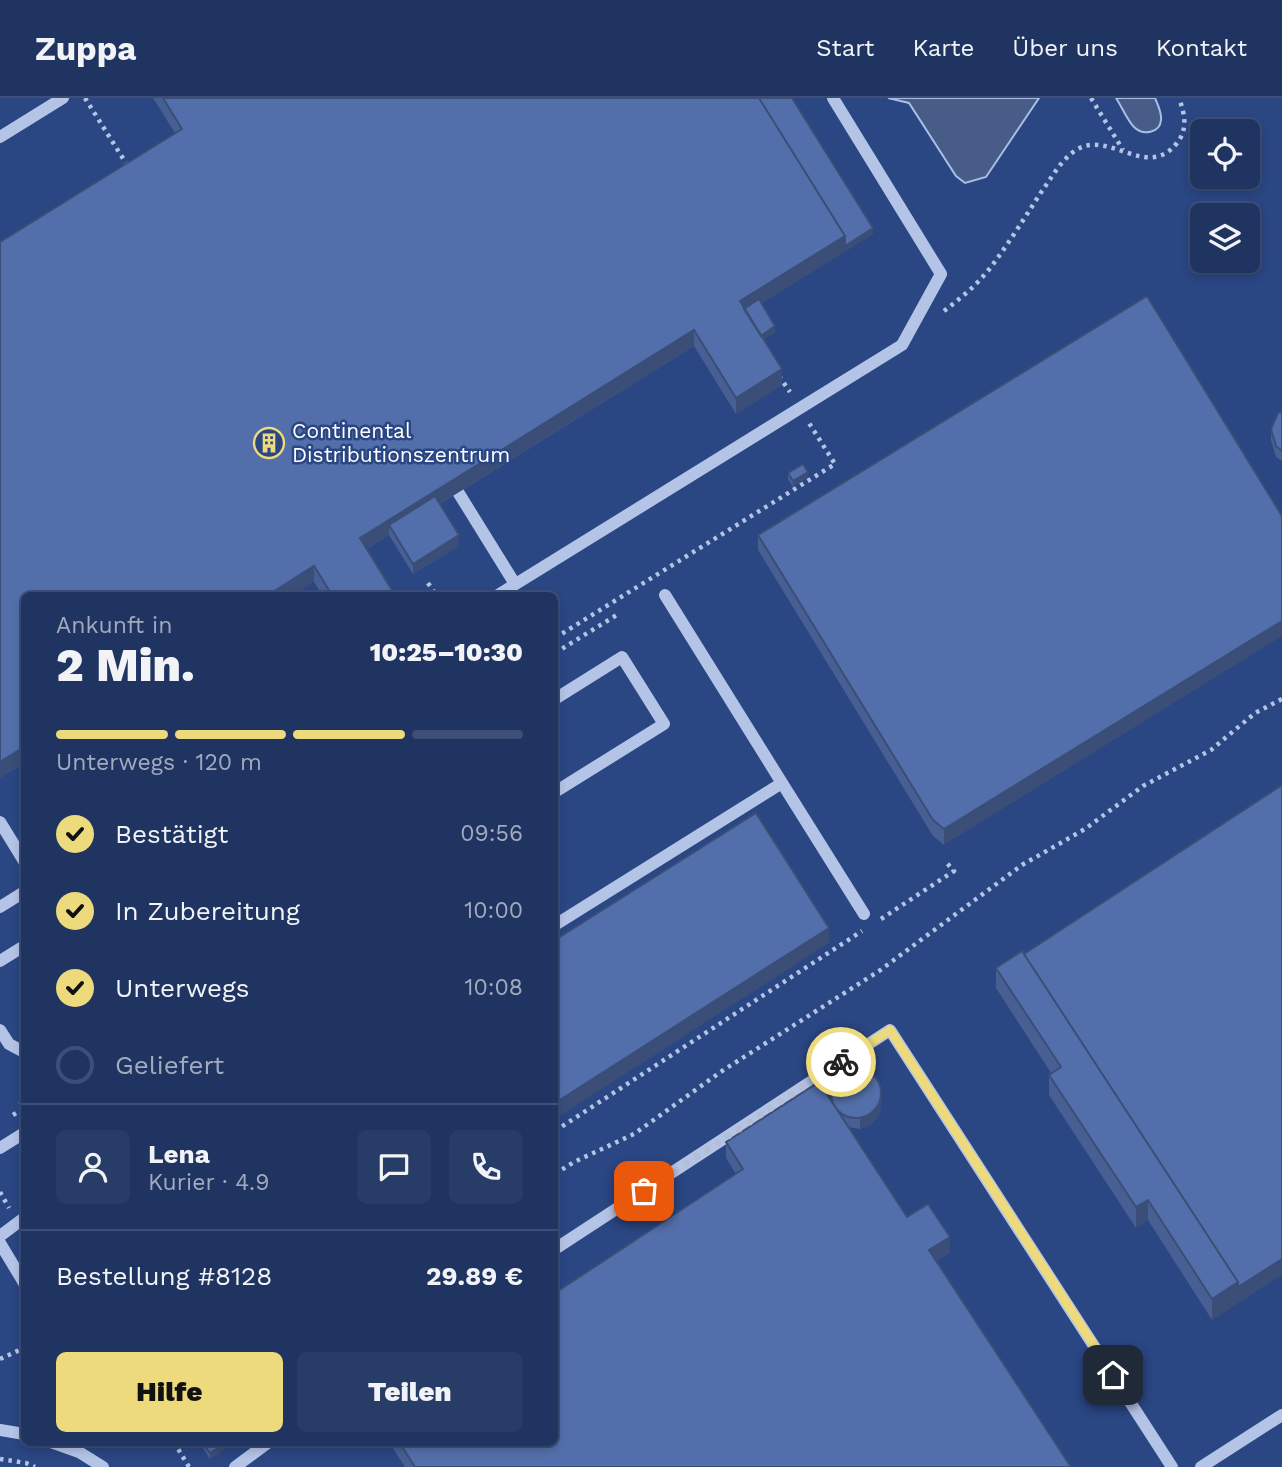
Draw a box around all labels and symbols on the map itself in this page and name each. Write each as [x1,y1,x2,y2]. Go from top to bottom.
place label: Continental Distributionszentrum [292,418,510,467]
building icon: Continental Distributionszentrum [252,426,286,460]
courier [806,1027,876,1097]
pin [614,1161,674,1221]
pin [1083,1345,1143,1405]

